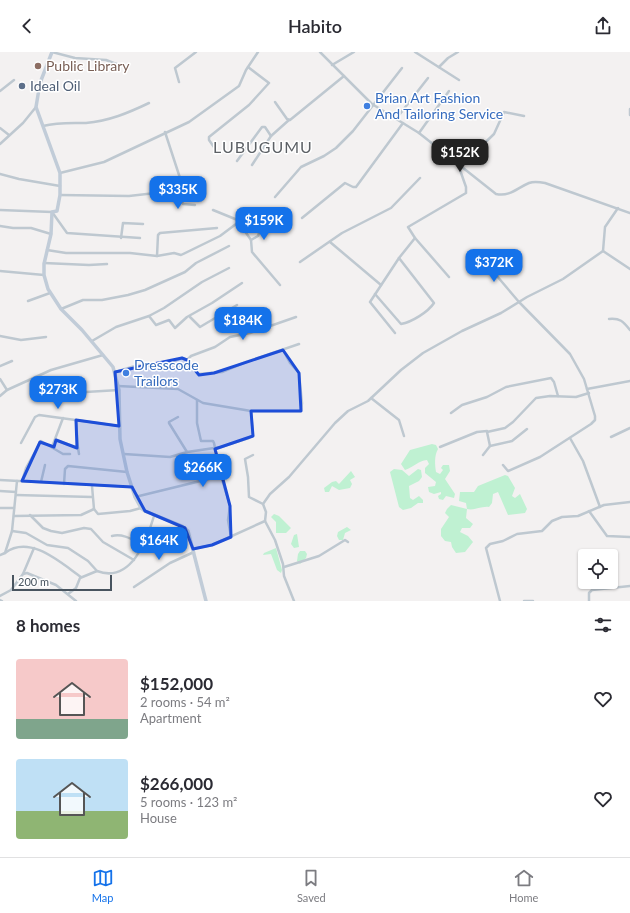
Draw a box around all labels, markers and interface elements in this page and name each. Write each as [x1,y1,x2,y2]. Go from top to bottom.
icon: back [16,15,38,37]
text: Habito [288,15,342,37]
icon: share [592,15,614,37]
place label: Public Library [46,57,130,74]
marker: Public Library [33,61,43,71]
place label: Ideal Oil [30,77,81,94]
marker: Ideal Oil [17,81,27,91]
place label: Brian Art Fashion And Tailoring Service [375,89,503,122]
marker: Brian Art Fashion And Tailoring Service [362,101,372,111]
district label: LUBUGUMU [213,137,313,156]
pin: $152K [432,139,488,173]
text: $152K [440,144,480,160]
pin: $335K [150,176,206,210]
text: $335K [158,181,198,197]
pin: $159K [236,207,292,241]
text: $159K [244,212,284,228]
pin: $372K [466,249,522,283]
text: $372K [474,254,514,270]
pin: $184K [215,307,271,341]
text: $184K [223,312,263,328]
place label: Dresscode Trailors [134,356,199,389]
marker: Dresscode Trailors [121,368,131,378]
pin: $273K [30,376,86,410]
text: $273K [38,381,78,397]
pin: $266K [175,454,231,488]
text: $266K [183,459,223,475]
pin: $164K [131,527,187,561]
text: $164K [139,532,179,548]
map controls [578,549,618,589]
button: locate [578,549,618,589]
scale bar [12,573,112,592]
text: 200 m [18,575,49,588]
icon: filters [592,614,614,636]
text: 8 homes [16,615,80,636]
text: $152,000 [140,673,213,694]
icon: home [48,675,96,723]
icon: heart [592,688,614,710]
text: 2 rooms · 54 m² [140,694,230,710]
text: Apartment [140,710,201,726]
text: $266,000 [140,773,213,794]
icon: home [48,775,96,823]
icon: heart [592,788,614,810]
text: 5 rooms · 123 m² [140,794,237,810]
text: House [140,810,177,826]
tab: Map [92,867,114,904]
tab: Saved [297,867,326,904]
tab: Home [509,867,538,904]

